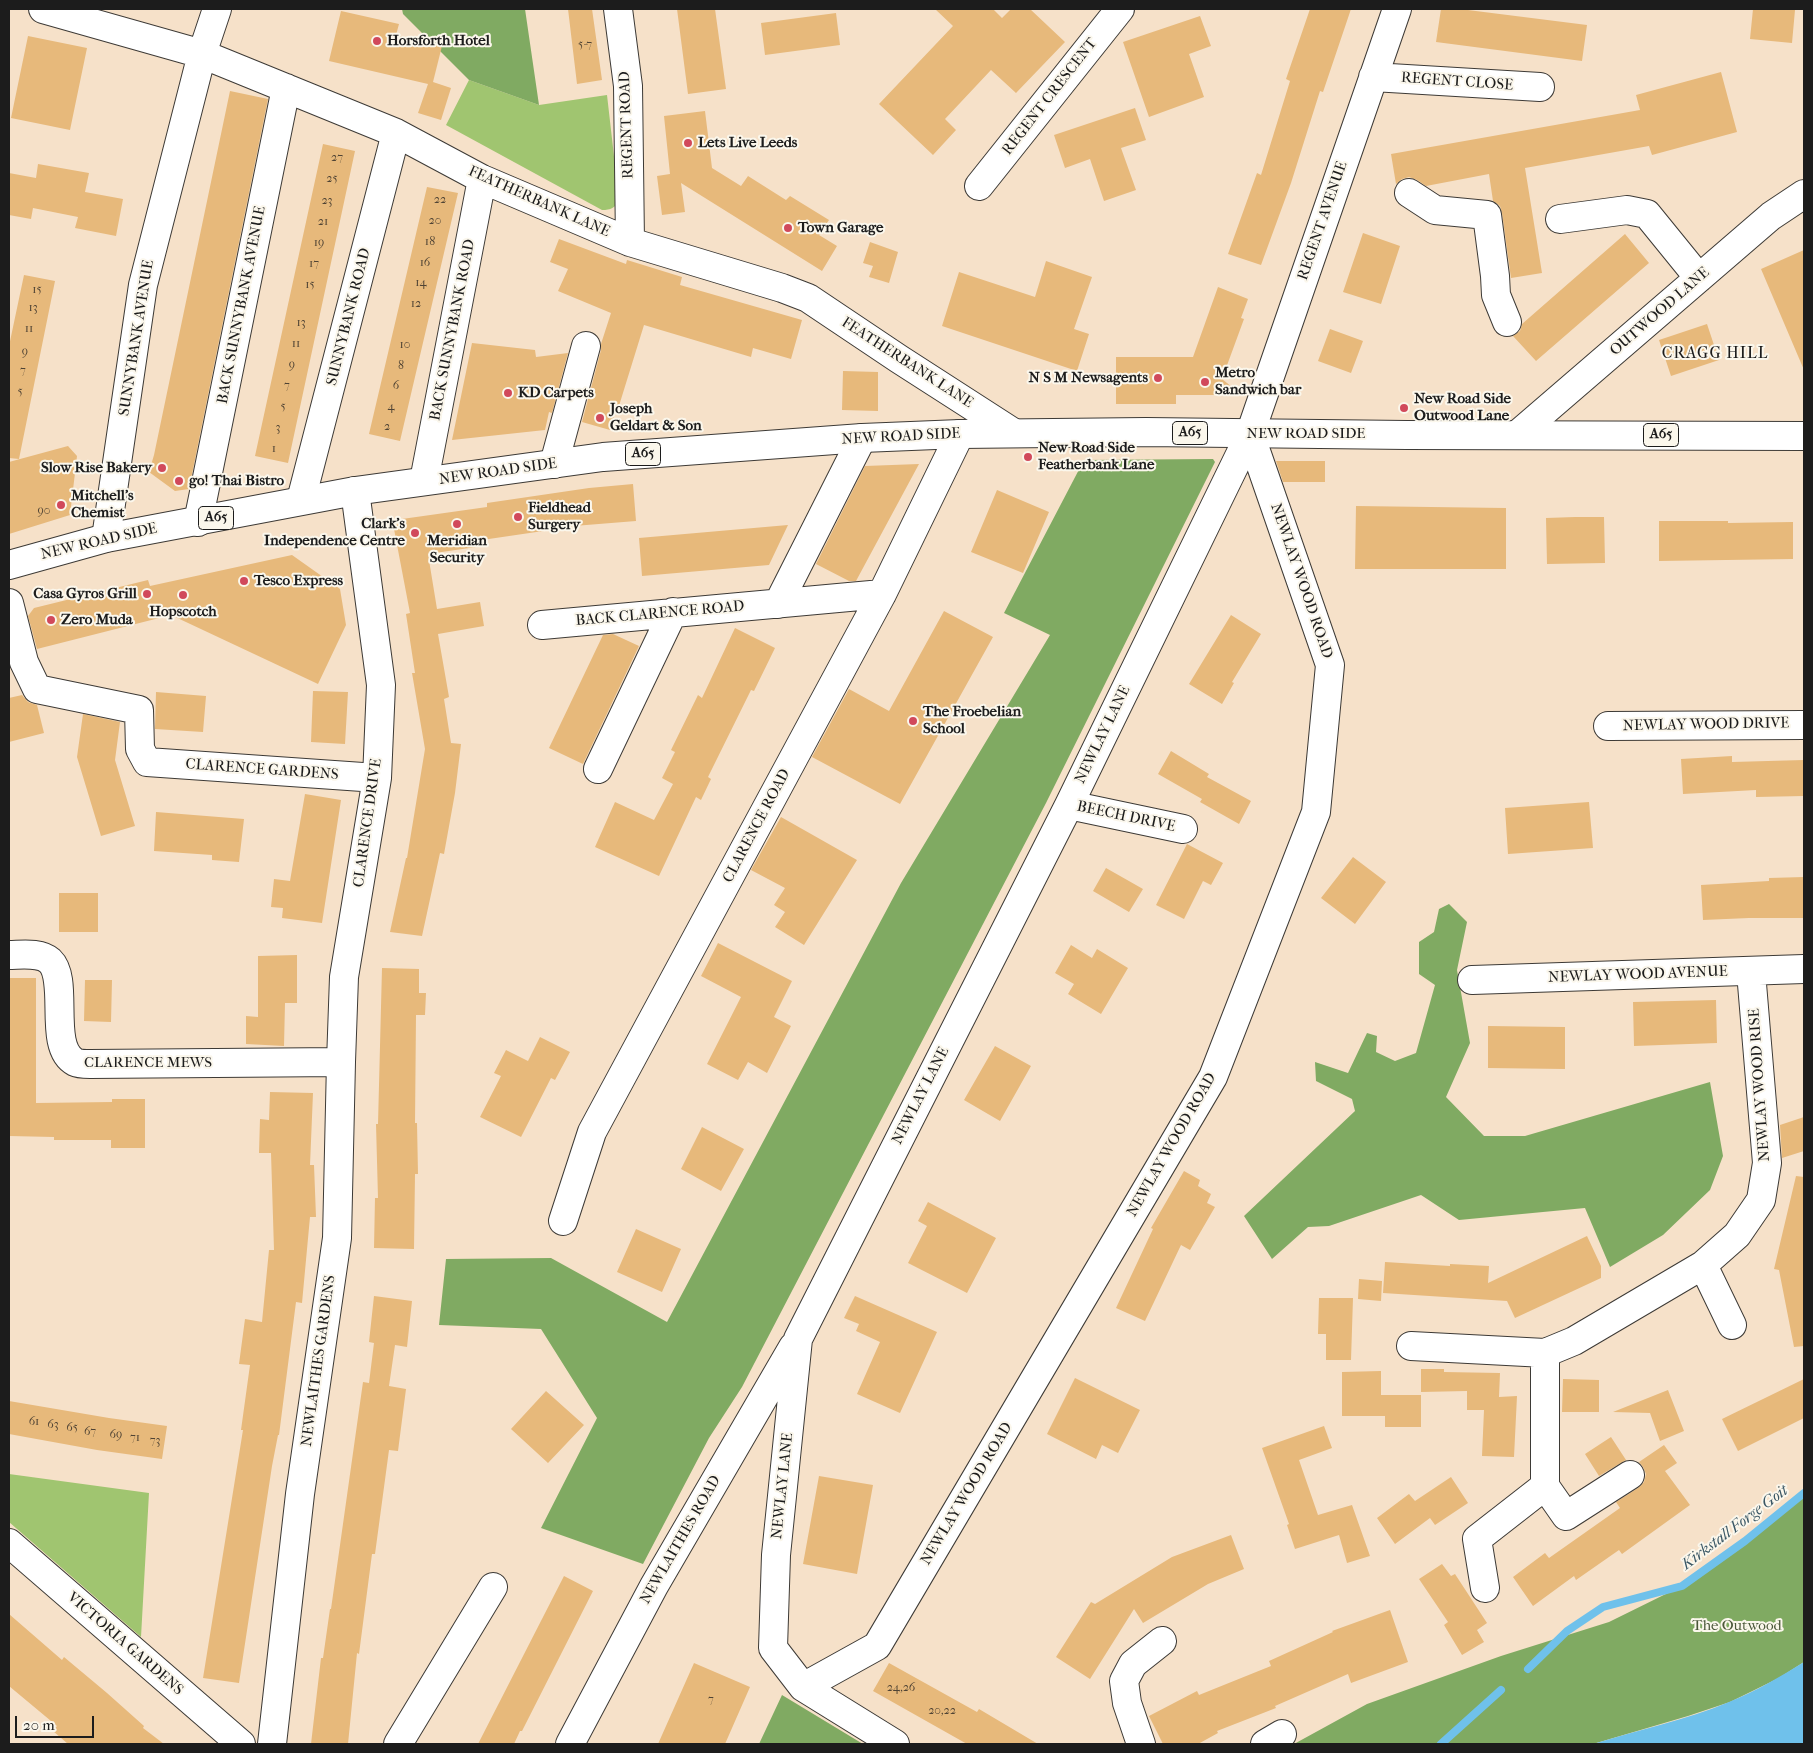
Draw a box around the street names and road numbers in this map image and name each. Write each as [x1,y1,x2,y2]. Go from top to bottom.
street label: REGENT CRESCENT [999,35,1101,159]
street label: REGENT CLOSE [1400,69,1514,95]
street label: REGENT ROAD [616,71,638,179]
street label: REGENT AVENUE [1294,159,1352,283]
street label: FEATHERBANK LANE [465,163,613,241]
street label: BACK SUNNYBANK AVENUE [214,205,270,405]
street label: BACK SUNNYBANK ROAD [427,238,479,422]
street label: SUNNYBANK ROAD [323,246,375,388]
street label: SUNNYBANK AVENUE [116,259,158,417]
street label: OUTWOOD LANE [1607,264,1713,360]
street label: FEATHERBANK LANE [838,314,976,412]
road number: A65 [1172,422,1208,444]
road number: A65 [1644,424,1678,446]
street label: NEW ROAD SIDE [841,425,961,449]
street label: NEW ROAD SIDE [1247,425,1365,443]
road number: A65 [626,442,660,466]
street label: NEW ROAD SIDE [438,455,558,489]
street label: NEWLAY WOOD ROAD [1266,501,1336,661]
road number: A65 [198,506,234,530]
street label: NEW ROAD SIDE [39,520,159,564]
street label: BACK CLARENCE ROAD [575,598,745,630]
street label: NEWLAY LANE [1072,683,1134,787]
street label: NEWLAY WOOD DRIVE [1622,715,1790,735]
street label: CLARENCE GARDENS [185,756,339,784]
street label: CLARENCE DRIVE [350,757,386,889]
street label: CLARENCE ROAD [719,766,795,886]
street label: BEECH DRIVE [1075,798,1177,836]
street label: NEWLAY WOOD AVENUE [1548,963,1728,987]
street label: NEWLAY WOOD RISE [1746,1008,1774,1162]
street label: NEWLAY LANE [889,1044,953,1148]
street label: CLARENCE MEWS [84,1054,212,1072]
street label: NEWLAY WOOD ROAD [1123,1070,1221,1220]
street label: NEWLAITHES GARDENS [298,1274,340,1448]
street label: NEWLAY WOOD ROAD [917,1419,1017,1569]
street label: NEWLAY LANE [768,1432,798,1540]
street label: NEWLAITHES ROAD [637,1473,725,1607]
street label: VICTORIA GARDENS [63,1589,187,1699]

